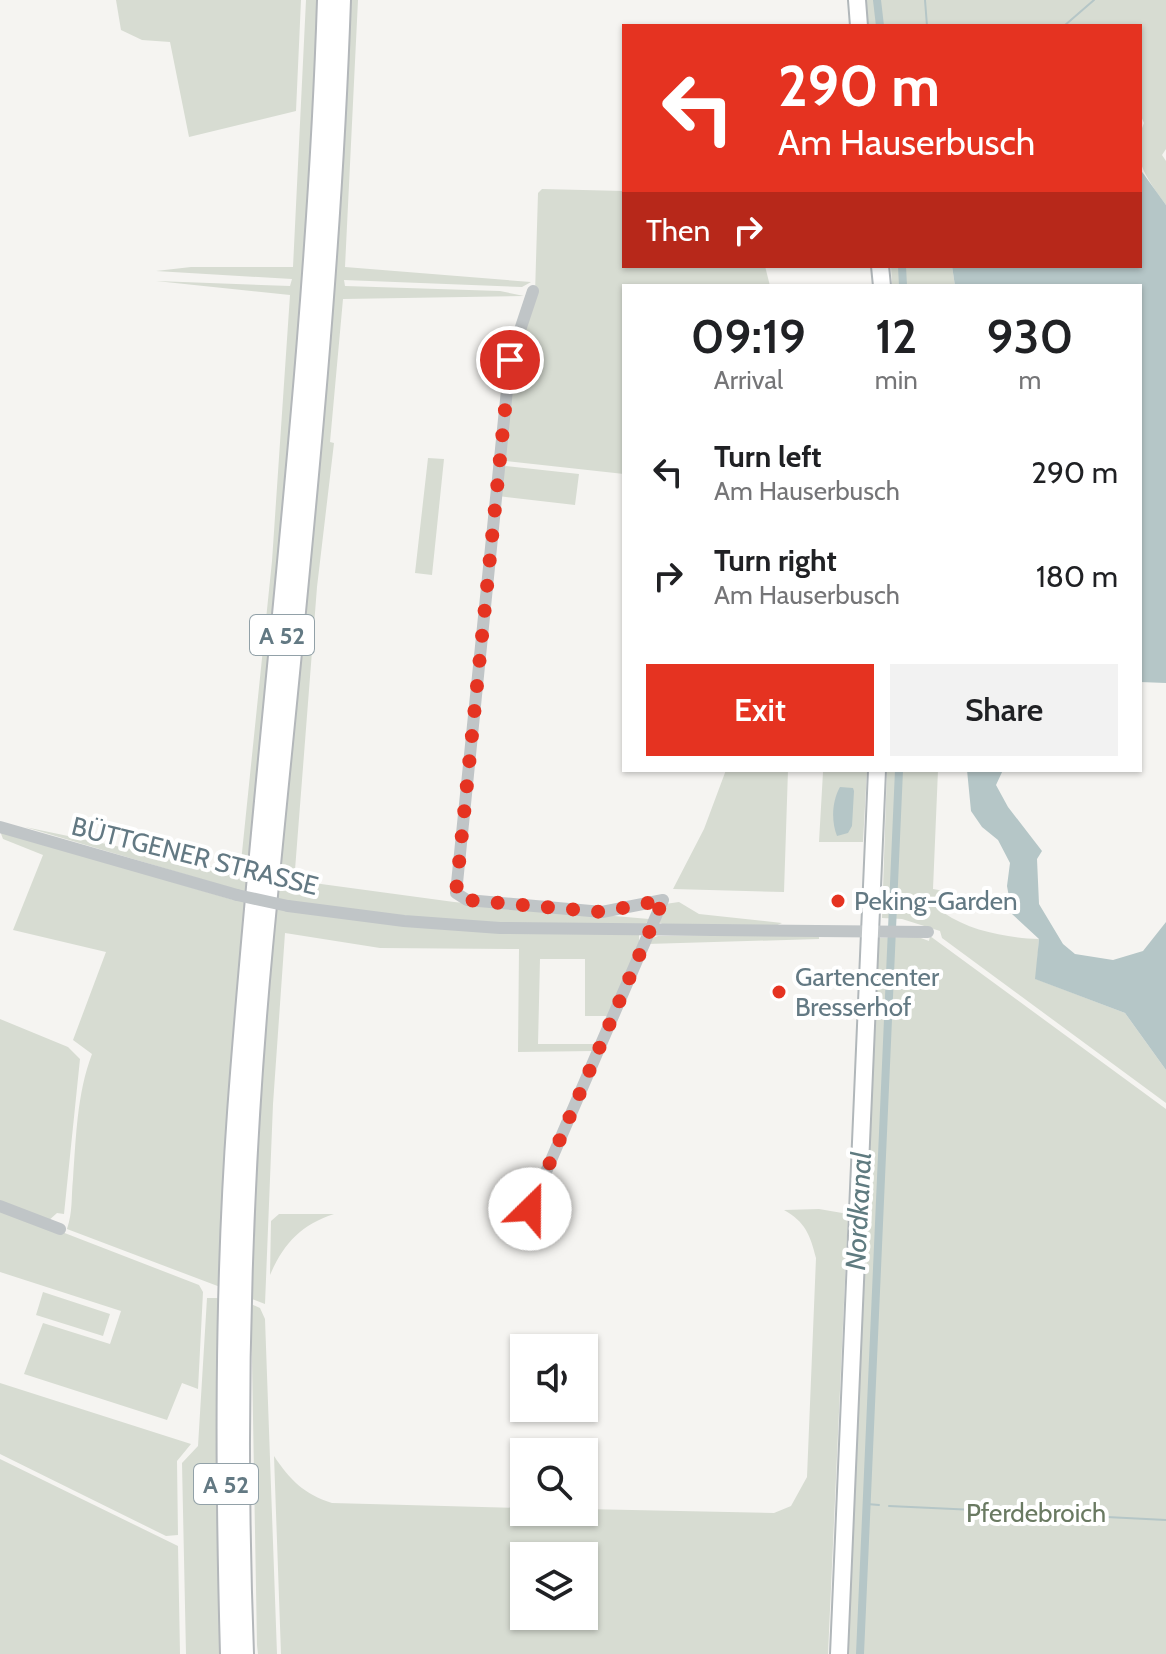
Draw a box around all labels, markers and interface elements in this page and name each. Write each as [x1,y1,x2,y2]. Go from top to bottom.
text: 290 m [778,52,940,120]
icon: left [646,56,750,160]
text: Am Hauserbusch [778,120,1035,164]
icon: right [726,208,770,252]
text: Then [646,212,710,249]
text: 09:19 [691,307,806,365]
text: 12 [875,307,917,365]
text: 930 [986,307,1073,365]
pin [476,326,544,394]
icon: arrive [488,338,532,382]
text: Arrival [714,364,783,396]
text: min [875,364,918,396]
text: m [1018,364,1041,396]
text: Turn left [714,438,822,475]
icon: left [646,450,690,494]
text: 290 m [1031,454,1118,491]
text: Am Hauserbusch [714,475,900,507]
text: Turn right [714,542,837,579]
icon: right [646,554,690,598]
text: 180 m [1036,558,1118,595]
text: Am Hauserbusch [714,579,900,611]
road number: A 52 [250,615,314,655]
button: Exit [646,664,874,756]
button: Share [890,664,1118,756]
street label: BÜTTGENER STRASSE [68,810,322,902]
place label: Peking-Garden [854,885,1018,917]
marker: Peking-Garden [829,892,847,910]
place label: Gartencenter Bresserhof [795,961,940,1023]
marker: Gartencenter Bresserhof [770,983,788,1001]
water label: Nordkanal [838,1151,878,1271]
position arrow [488,1167,572,1251]
map controls [510,1334,598,1630]
button: sound [510,1334,598,1422]
button: search [510,1438,598,1526]
road number: A 52 [194,1464,258,1504]
park label: Pferdebroich [966,1497,1106,1529]
button: layers [510,1542,598,1630]

